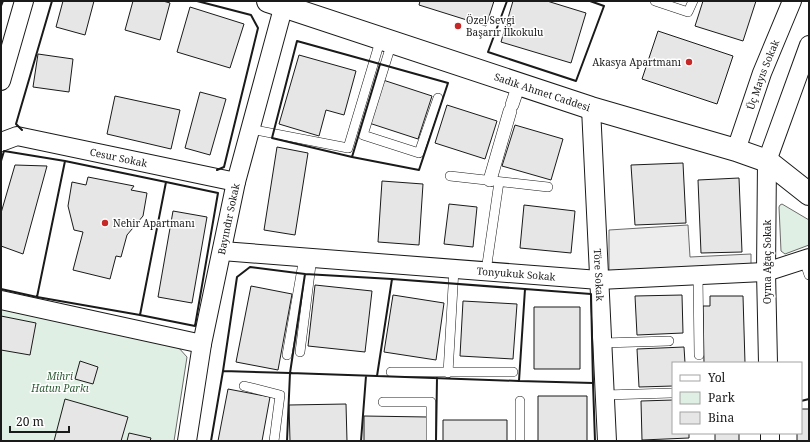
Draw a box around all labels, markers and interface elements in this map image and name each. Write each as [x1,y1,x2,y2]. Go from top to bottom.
place label: Özel Sevgi Başarır İlkokulu [466,13,544,39]
marker: Özel Sevgi Başarır İlkokulu [453,21,463,31]
street label: Üç Mayıs Sokak [743,37,782,112]
place label: Akasya Apartmanı [592,55,682,69]
marker: Akasya Apartmanı [684,57,694,67]
street label: Sadık Ahmet Caddesi [492,69,593,115]
street label: Cesur Sokak [89,145,149,170]
street label: Bayındır Sokak [214,182,243,256]
place label: Nehir Apartmanı [113,216,195,230]
marker: Nehir Apartmanı [100,218,110,228]
street label: Oyma Ağaç Sokak [760,220,774,304]
street label: Töre Sokak [591,248,607,302]
street label: Tonyukuk Sokak [476,264,556,284]
legend [672,362,802,434]
park label: Mihri Hatun Parkı [30,369,89,395]
text: Yol [707,369,726,386]
text: Park [708,389,736,406]
scale bar [10,408,69,434]
text: Bina [708,409,734,426]
text: 20 m [16,413,44,430]

